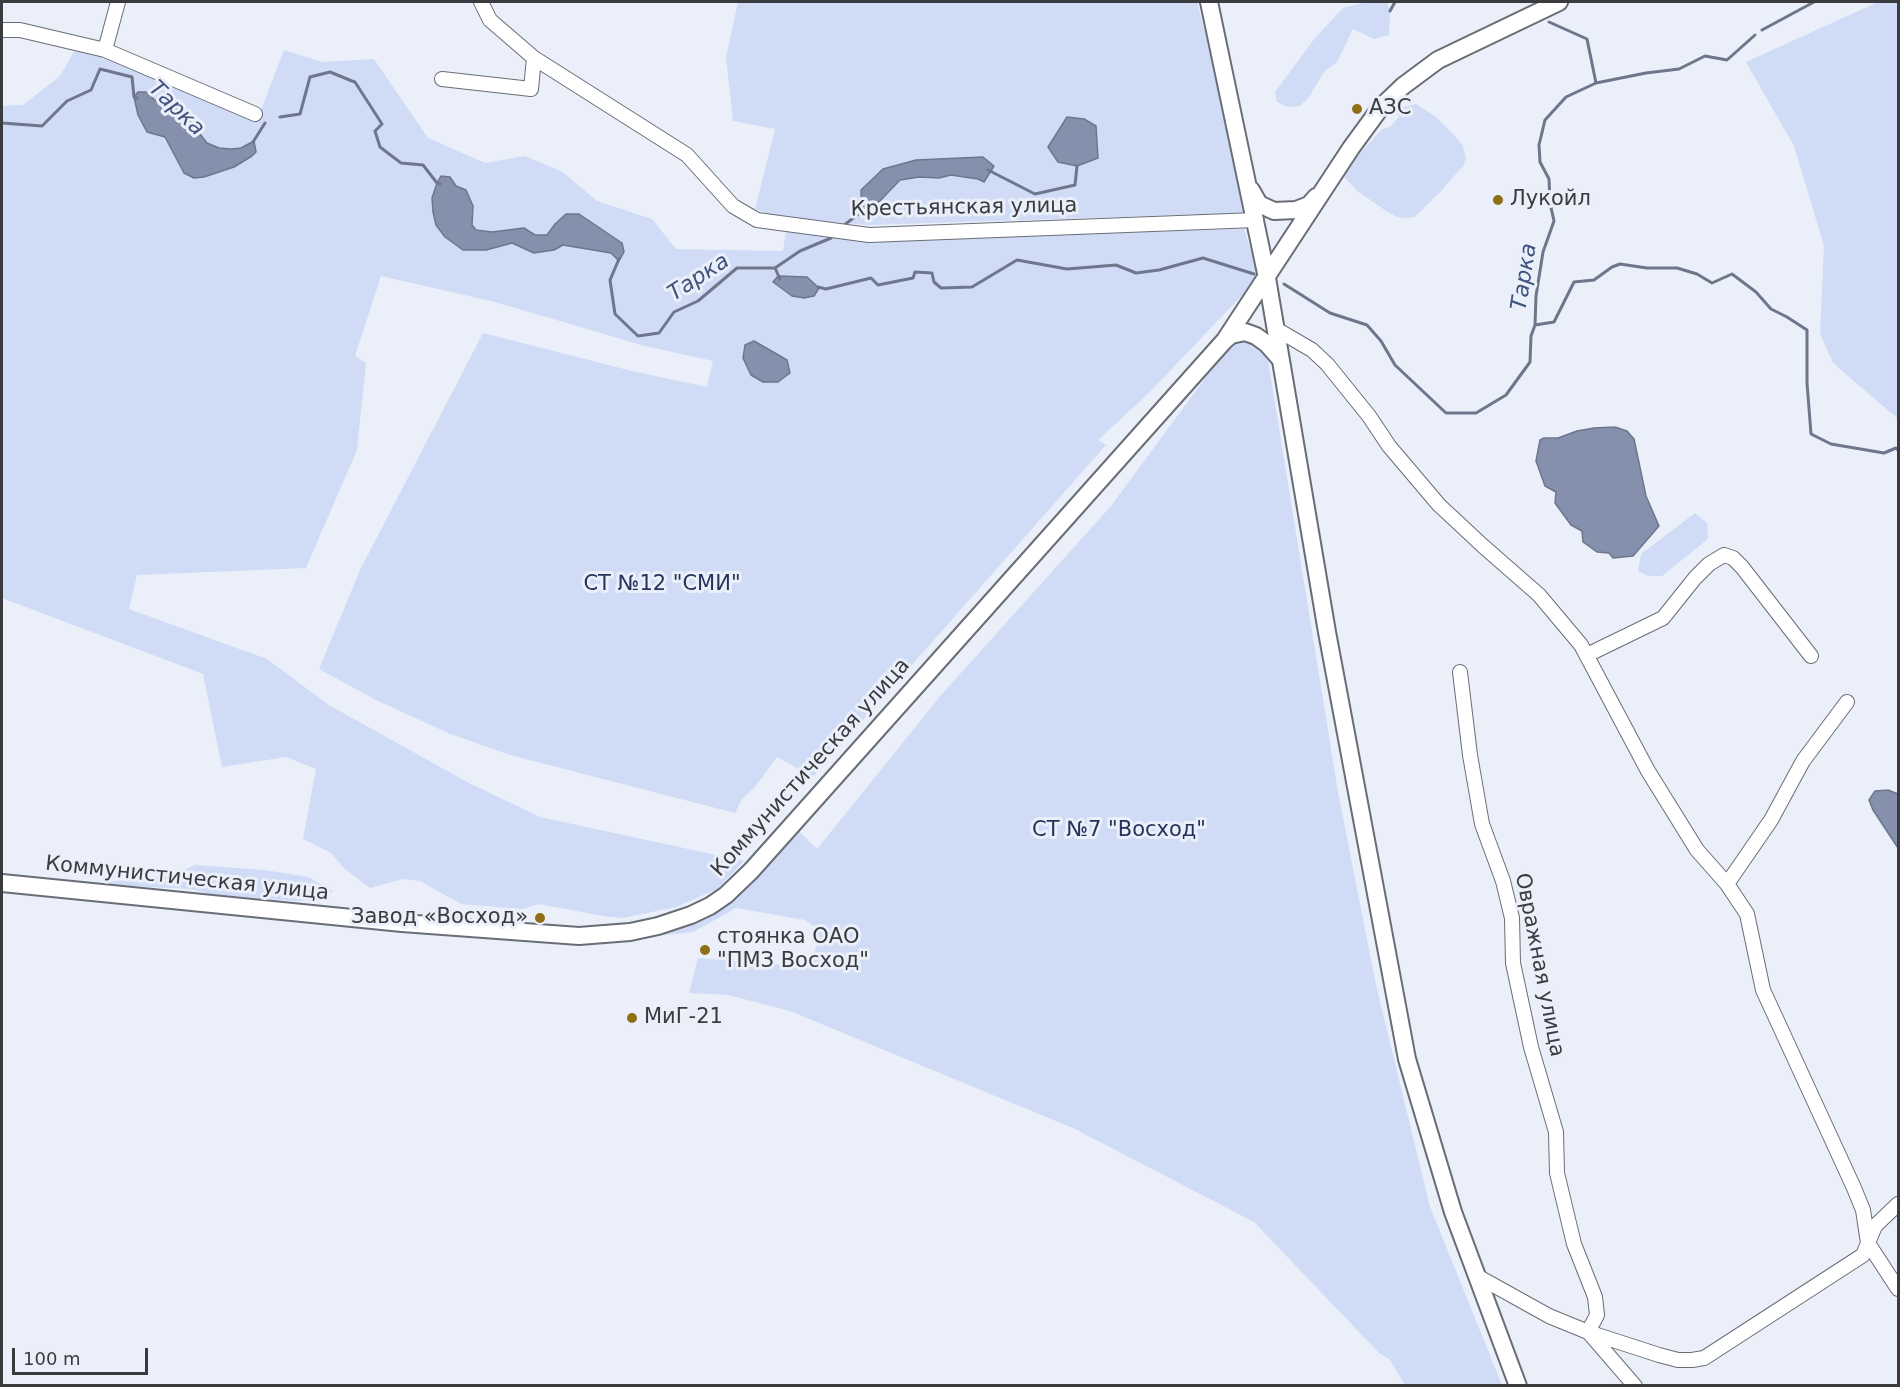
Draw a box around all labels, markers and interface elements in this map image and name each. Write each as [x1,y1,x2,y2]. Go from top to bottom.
water label: Тарка [142,76,210,142]
place label: АЗС [1369,96,1411,122]
marker: АЗС [1350,102,1364,116]
place label: Лукойл [1510,187,1591,213]
street label: Крестьянская улица [850,193,1078,223]
marker: Лукойл [1491,193,1505,207]
water label: Тарка [1507,242,1543,312]
water label: Тарка [663,249,735,307]
park label: СТ №12 "СМИ" [583,572,741,598]
street label: Коммунистическая улица [706,654,916,882]
park label: СТ №7 "Восход" [1032,818,1206,844]
street label: Коммунистическая улица [44,852,330,906]
street label: Овражная улица [1509,871,1569,1059]
place label: Завод «Восход» [351,905,528,931]
marker: Завод «Восход» [533,911,547,925]
place label: стоянка ОАО "ПМЗ Восход" [717,925,869,975]
marker: стоянка ОАО "ПМЗ Восход" [698,943,712,957]
place label: МиГ-21 [644,1005,723,1031]
marker: МиГ-21 [625,1011,639,1025]
scale bar [15,1336,152,1374]
text: 100 m [23,1348,81,1369]

